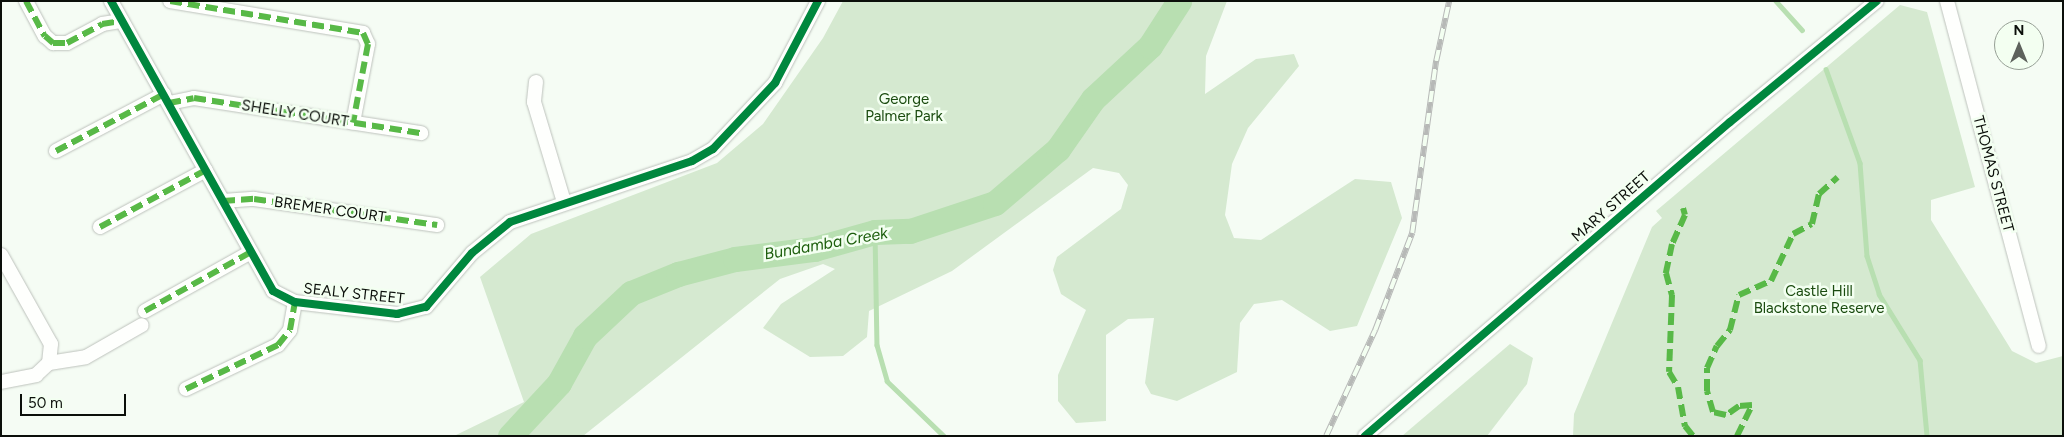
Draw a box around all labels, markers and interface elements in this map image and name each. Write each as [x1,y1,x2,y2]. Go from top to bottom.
north arrow [1994,20,2044,70]
text: N [2014,22,2024,39]
park label: George Palmer Park [865,90,943,125]
street label: SHELLY COURT [240,97,350,131]
street label: THOMAS STREET [1969,114,2017,234]
street label: MARY STREET [1568,168,1654,246]
street label: BREMER COURT [273,193,387,227]
water label: Bundamba Creek [763,224,889,264]
street label: SEALY STREET [303,280,405,308]
park label: Castle Hill Blackstone Reserve [1754,282,1884,317]
scale bar [22,384,129,416]
text: 50 m [28,394,63,412]

